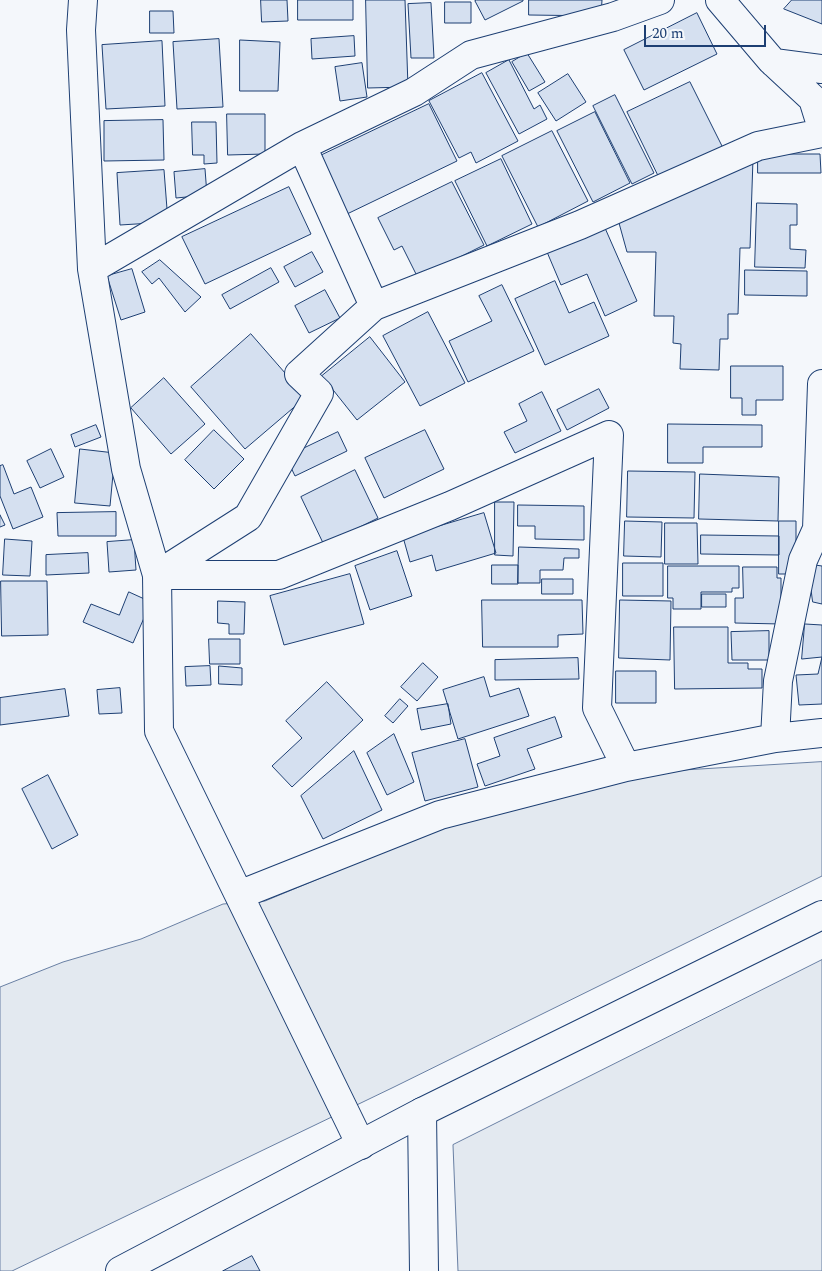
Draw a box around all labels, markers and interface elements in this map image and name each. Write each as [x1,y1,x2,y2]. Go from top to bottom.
scale bar [647,15,770,47]
text: 20 m [652,22,684,45]

